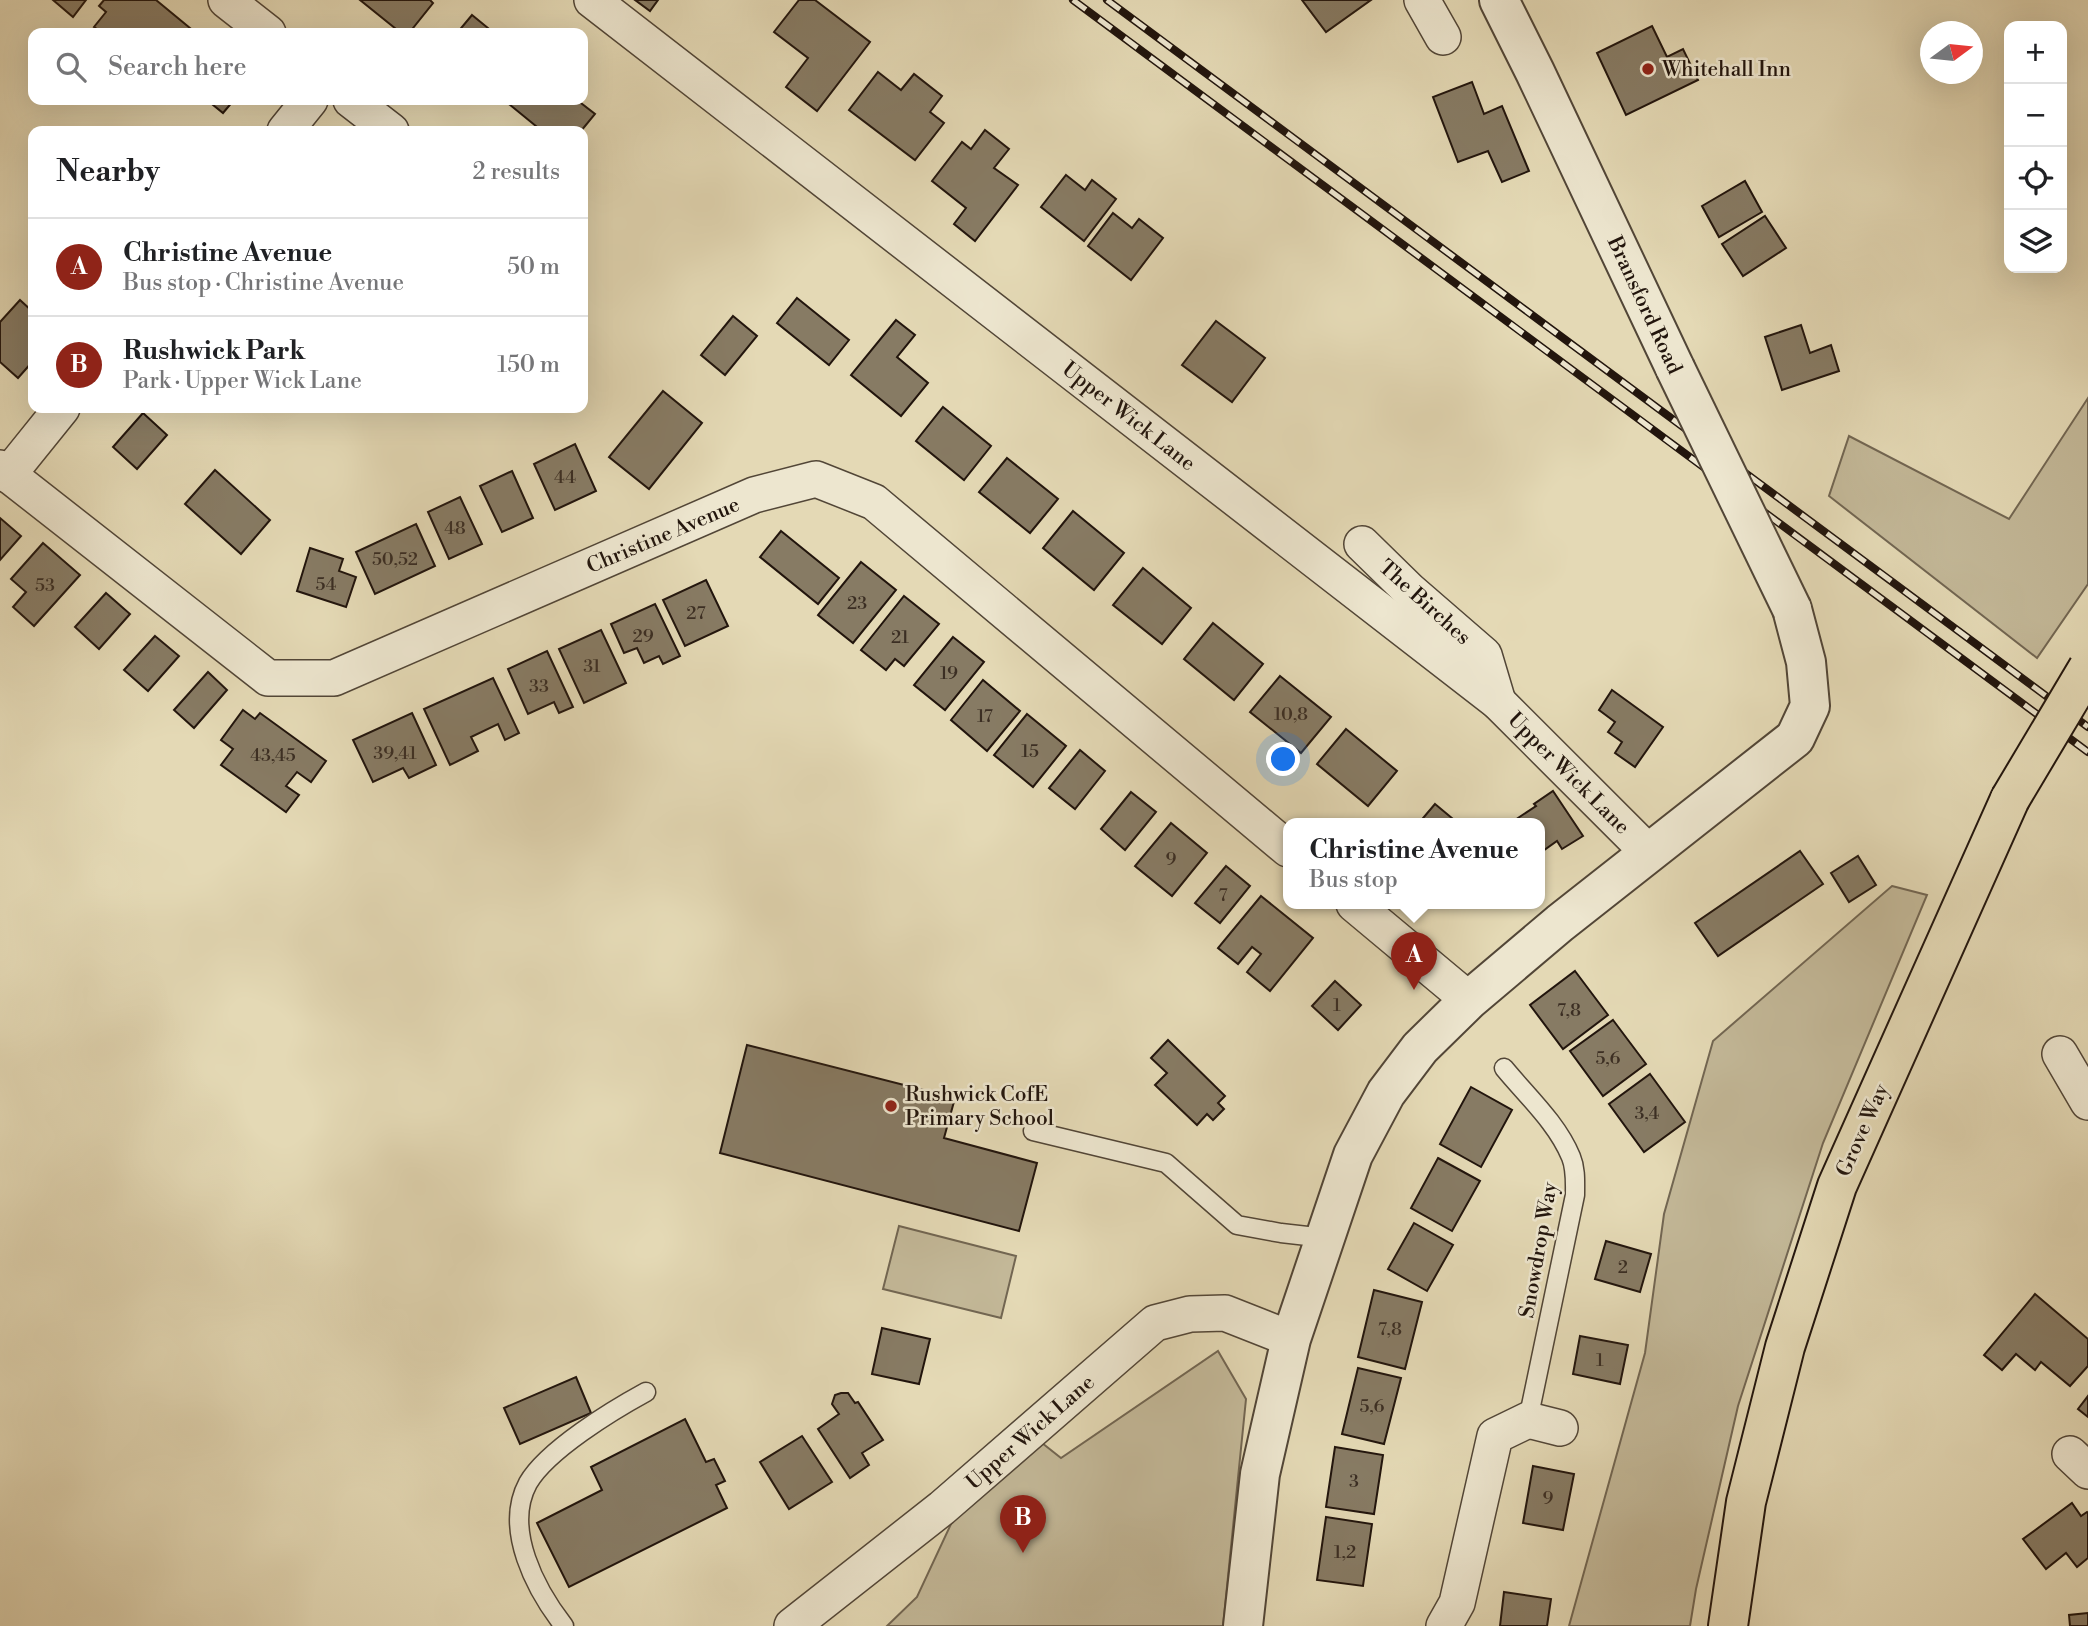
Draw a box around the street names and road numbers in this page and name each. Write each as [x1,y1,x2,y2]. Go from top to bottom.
street label: Bransford Road [1600,232,1687,378]
street label: Upper Wick Lane [1056,357,1200,477]
street label: Christine Avenue [583,492,744,580]
street label: The Birches [1373,555,1476,651]
street label: Upper Wick Lane [1502,707,1635,840]
street label: Grove Way [1831,1079,1895,1181]
street label: Snowdrop Way [1514,1179,1564,1320]
street label: Upper Wick Lane [961,1370,1100,1496]

